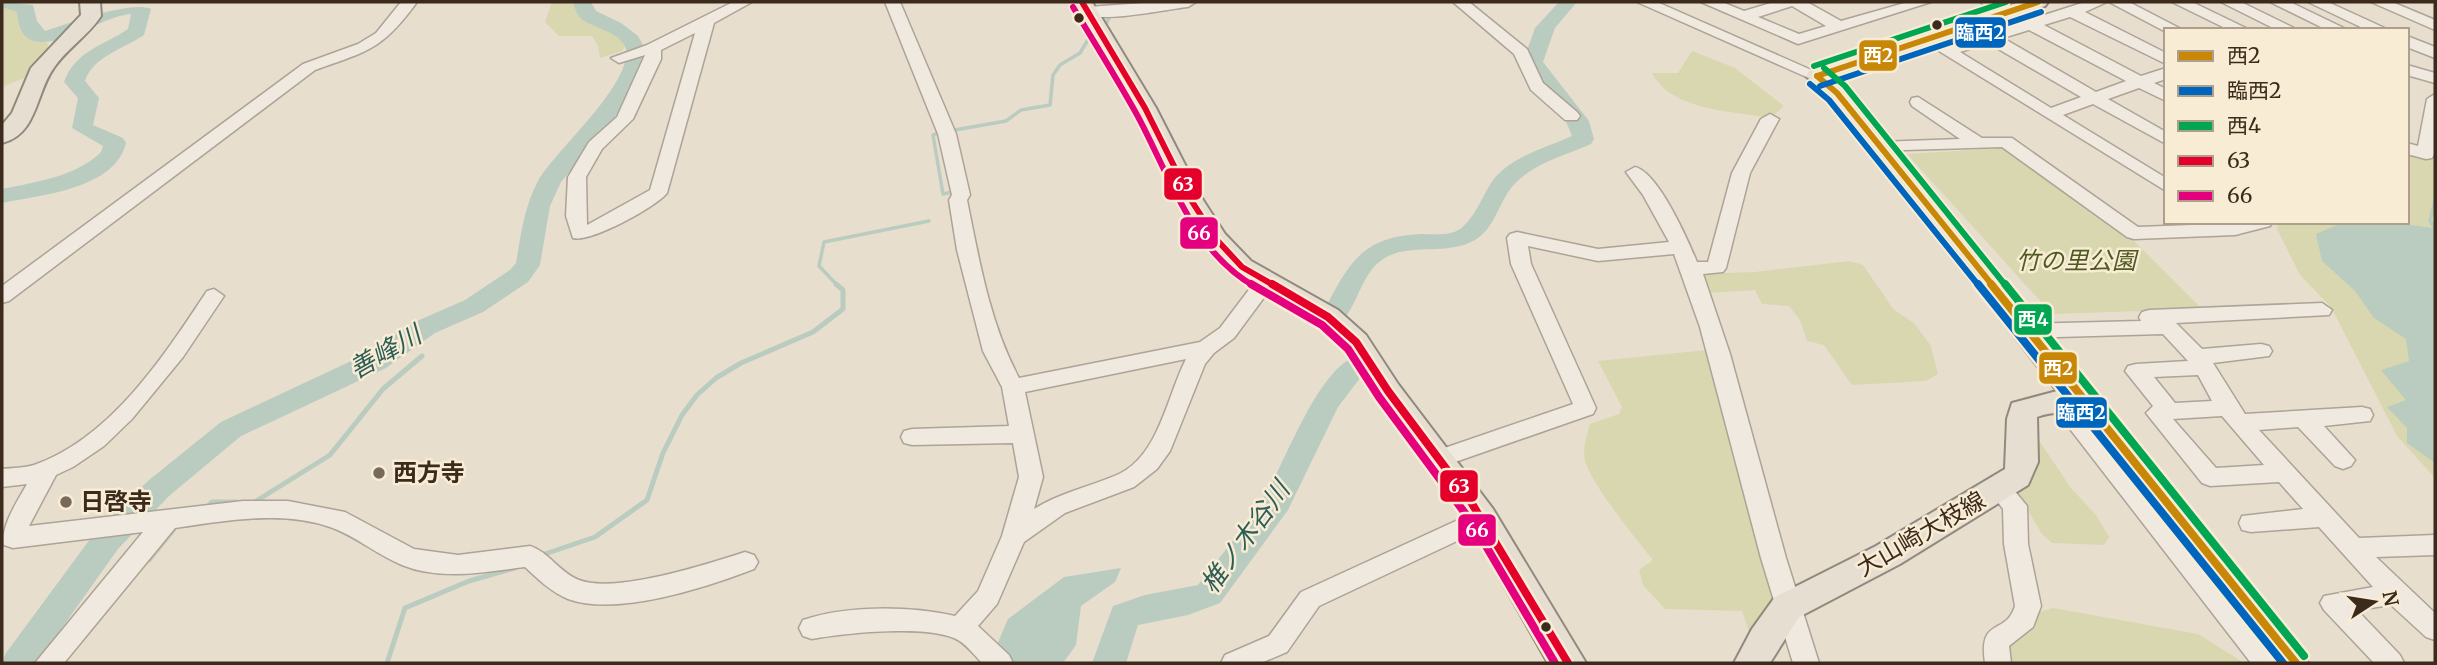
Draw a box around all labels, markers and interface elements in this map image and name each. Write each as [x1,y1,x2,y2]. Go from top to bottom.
unlabelled marker [1072,11,1086,25]
line badge: 臨西2 [1954,16,2007,49]
unlabelled marker [1930,18,1944,32]
text: 臨西2 [1955,20,2005,44]
legend [2164,28,2409,224]
line badge: 西2 [1858,39,1898,72]
text: 西2 [2227,42,2260,69]
text: 西2 [1863,43,1893,67]
text: 臨西2 [2227,77,2281,104]
text: 西4 [2227,112,2261,139]
text: 63 [2227,147,2250,174]
line badge: 63 [1163,167,1203,201]
text: 63 [1172,172,1194,196]
text: 66 [2227,182,2252,209]
line badge: 66 [1179,216,1219,250]
text: 66 [1187,221,1211,245]
park label: 竹の里公園 [2016,245,2139,276]
line badge: 西4 [2013,303,2053,336]
text: 西4 [2017,307,2049,331]
water label: 善峰川 [343,316,429,385]
line badge: 西2 [2038,351,2078,385]
text: 西2 [2043,356,2073,380]
line badge: 臨西2 [2055,396,2108,429]
text: 臨西2 [2056,400,2106,424]
place label: 西方寺 [393,457,465,488]
marker: 西方寺 [371,465,387,481]
line badge: 63 [1439,469,1479,503]
water label: 椎ノ木谷川 [1193,472,1298,599]
text: 63 [1448,474,1470,498]
street label: 大山崎大枝線 [1851,484,1991,583]
place label: 日啓寺 [80,486,152,517]
marker: 日啓寺 [58,494,74,510]
line badge: 66 [1457,513,1497,547]
text: 66 [1465,518,1489,542]
north arrow [2339,567,2409,637]
text: N [2377,589,2404,608]
unlabelled marker [1539,620,1553,634]

